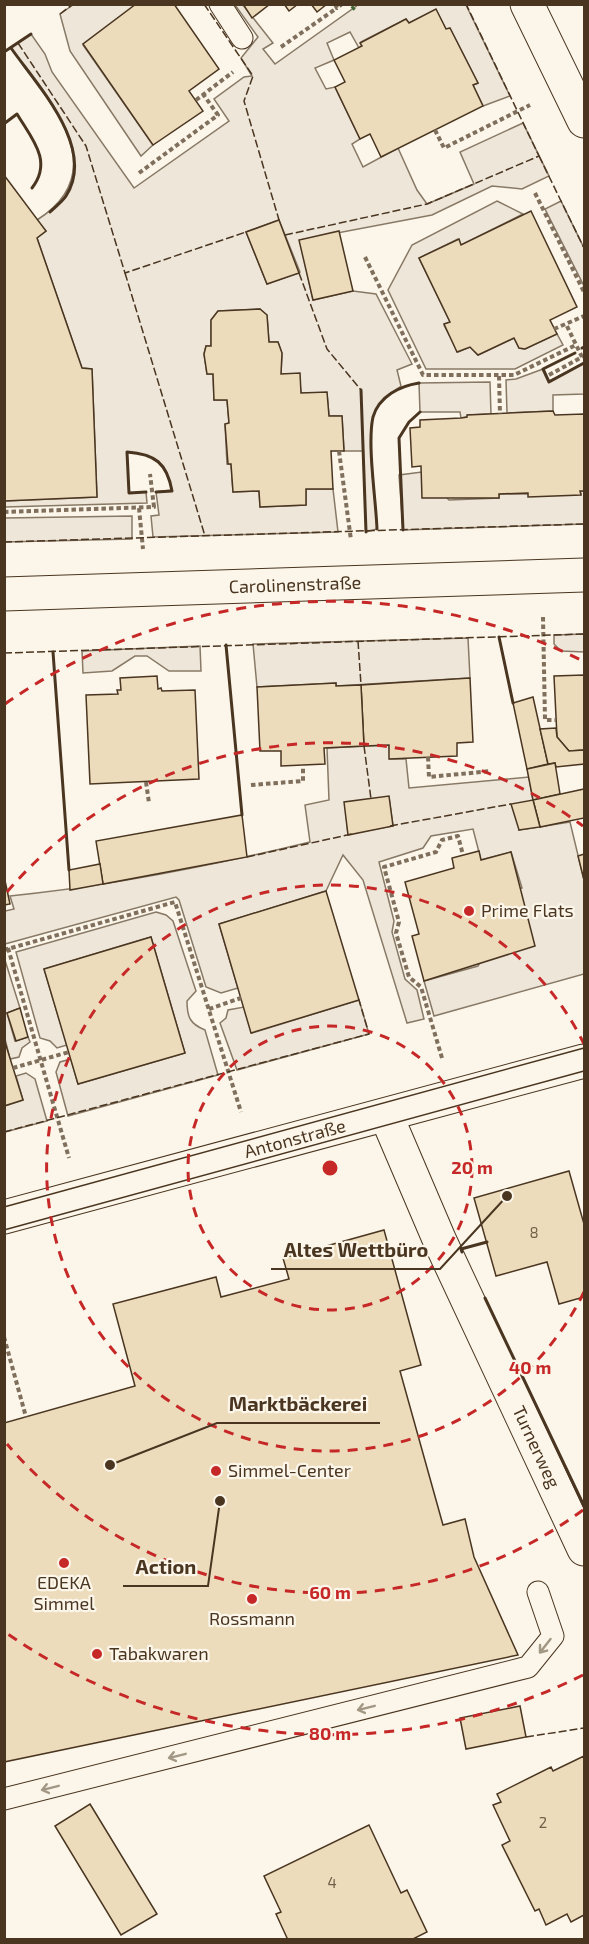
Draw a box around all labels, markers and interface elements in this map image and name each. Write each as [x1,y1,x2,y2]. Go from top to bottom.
street label: Carolinenstraße [228,571,362,597]
place label: Prime Flats [481,899,574,921]
marker: Prime Flats [462,904,476,918]
street label: Antonstraße [242,1114,348,1162]
text: 20 m [451,1156,493,1178]
centre of rings [320,1158,340,1178]
house number: 8 [529,1223,539,1241]
callout: Altes Wettbüro [271,1231,440,1269]
text: Altes Wettbüro [284,1237,428,1261]
text: 40 m [509,1356,551,1378]
callout: Marktbäckerei [217,1385,380,1423]
text: Marktbäckerei [229,1391,367,1415]
street label: Turnerweg [508,1402,566,1491]
place label: Simmel-Center [228,1459,351,1481]
marker: Simmel-Center [209,1464,223,1478]
callout: Action [123,1548,208,1586]
text: Action [136,1554,196,1578]
marker: EDEKA Simmel [57,1556,71,1570]
place label: EDEKA Simmel [33,1571,95,1614]
text: 60 m [309,1581,351,1603]
marker: Rossmann [245,1592,259,1606]
place label: Rossmann [209,1607,295,1629]
one-way arrow [539,1638,552,1654]
place label: Tabakwaren [109,1642,209,1664]
marker: Tabakwaren [90,1647,104,1661]
one-way arrow [356,1703,375,1715]
text: 80 m [309,1722,351,1744]
one-way arrow [167,1751,186,1762]
one-way arrow [41,1782,60,1794]
house number: 2 [539,1813,547,1831]
house number: 4 [327,1873,337,1891]

